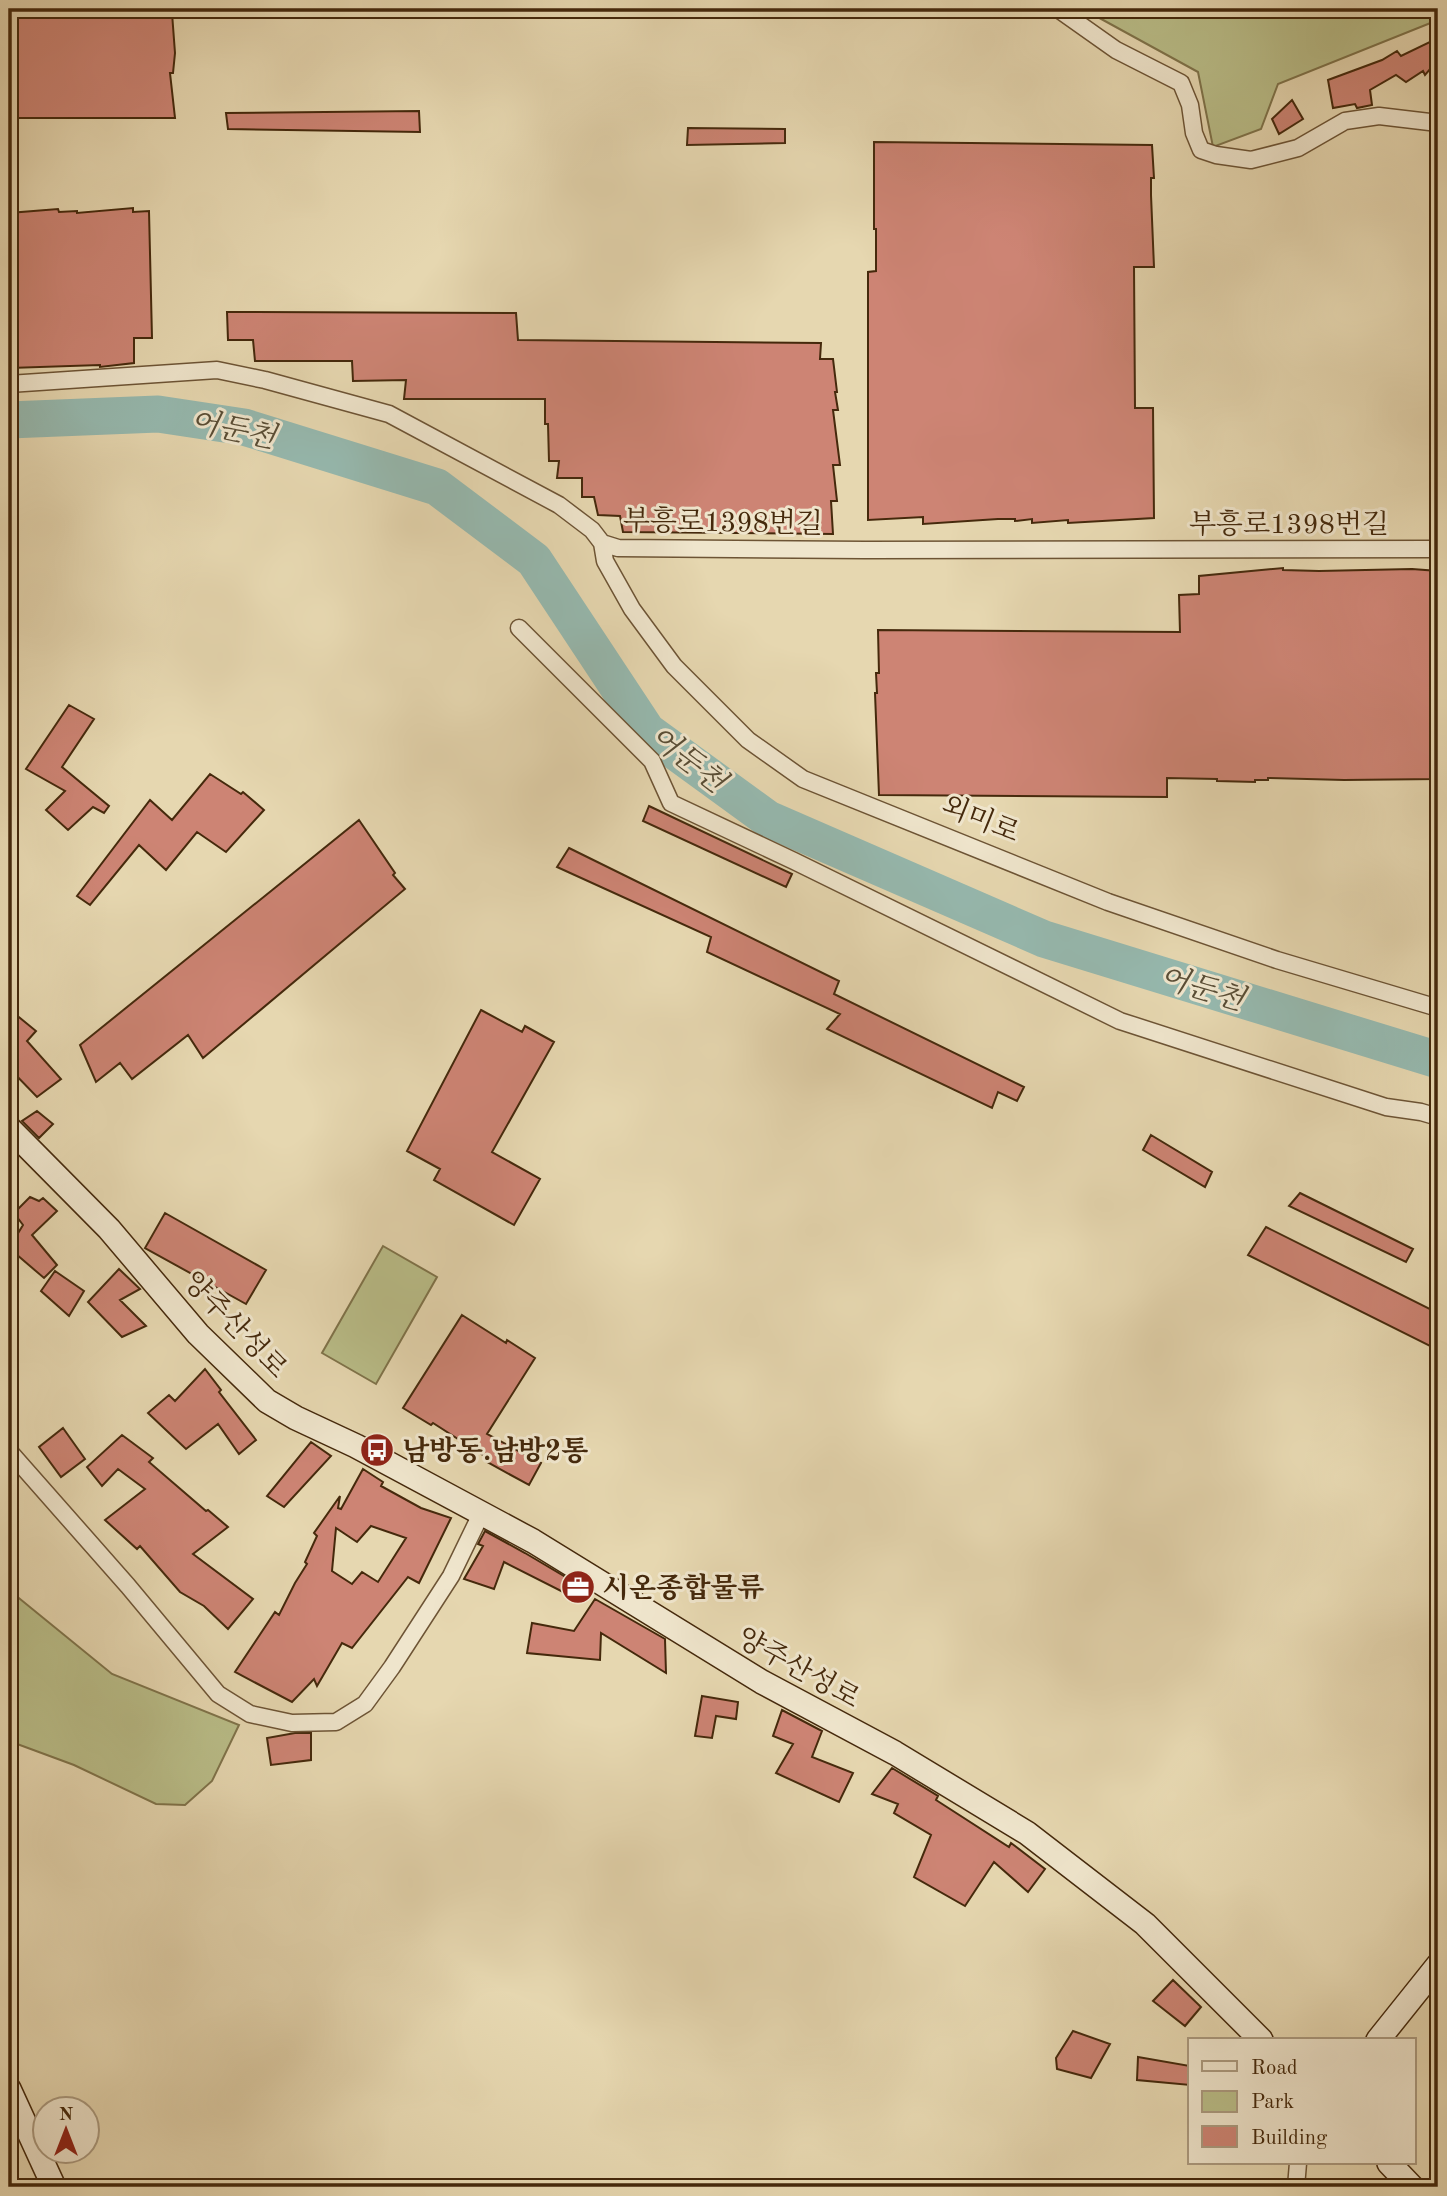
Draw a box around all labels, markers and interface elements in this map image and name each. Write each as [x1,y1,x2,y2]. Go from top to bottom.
water label: 어둔천 [187,404,281,455]
street label: 부흥로1398번길 [623,505,823,540]
street label: 부흥로1398번길 [1189,509,1389,540]
water label: 어둔천 [643,720,734,800]
street label: 외미로 [937,791,1023,849]
water label: 어둔천 [1155,960,1250,1018]
street label: 양주산성로 [177,1266,292,1384]
bus stop icon: 남방동.남방2통 [358,1431,396,1469]
place label: 남방동.남방2통 [402,1435,588,1467]
office icon: 시온종합물류 [559,1568,597,1606]
place label: 시온종합물류 [602,1572,764,1604]
street label: 양주산성로 [732,1623,864,1715]
legend [1188,2038,1416,2164]
text: Road [1251,2058,1298,2079]
text: Park [1251,2092,1294,2113]
north arrow [32,2094,102,2164]
text: N [59,2106,74,2125]
text: Building [1251,2128,1328,2149]

